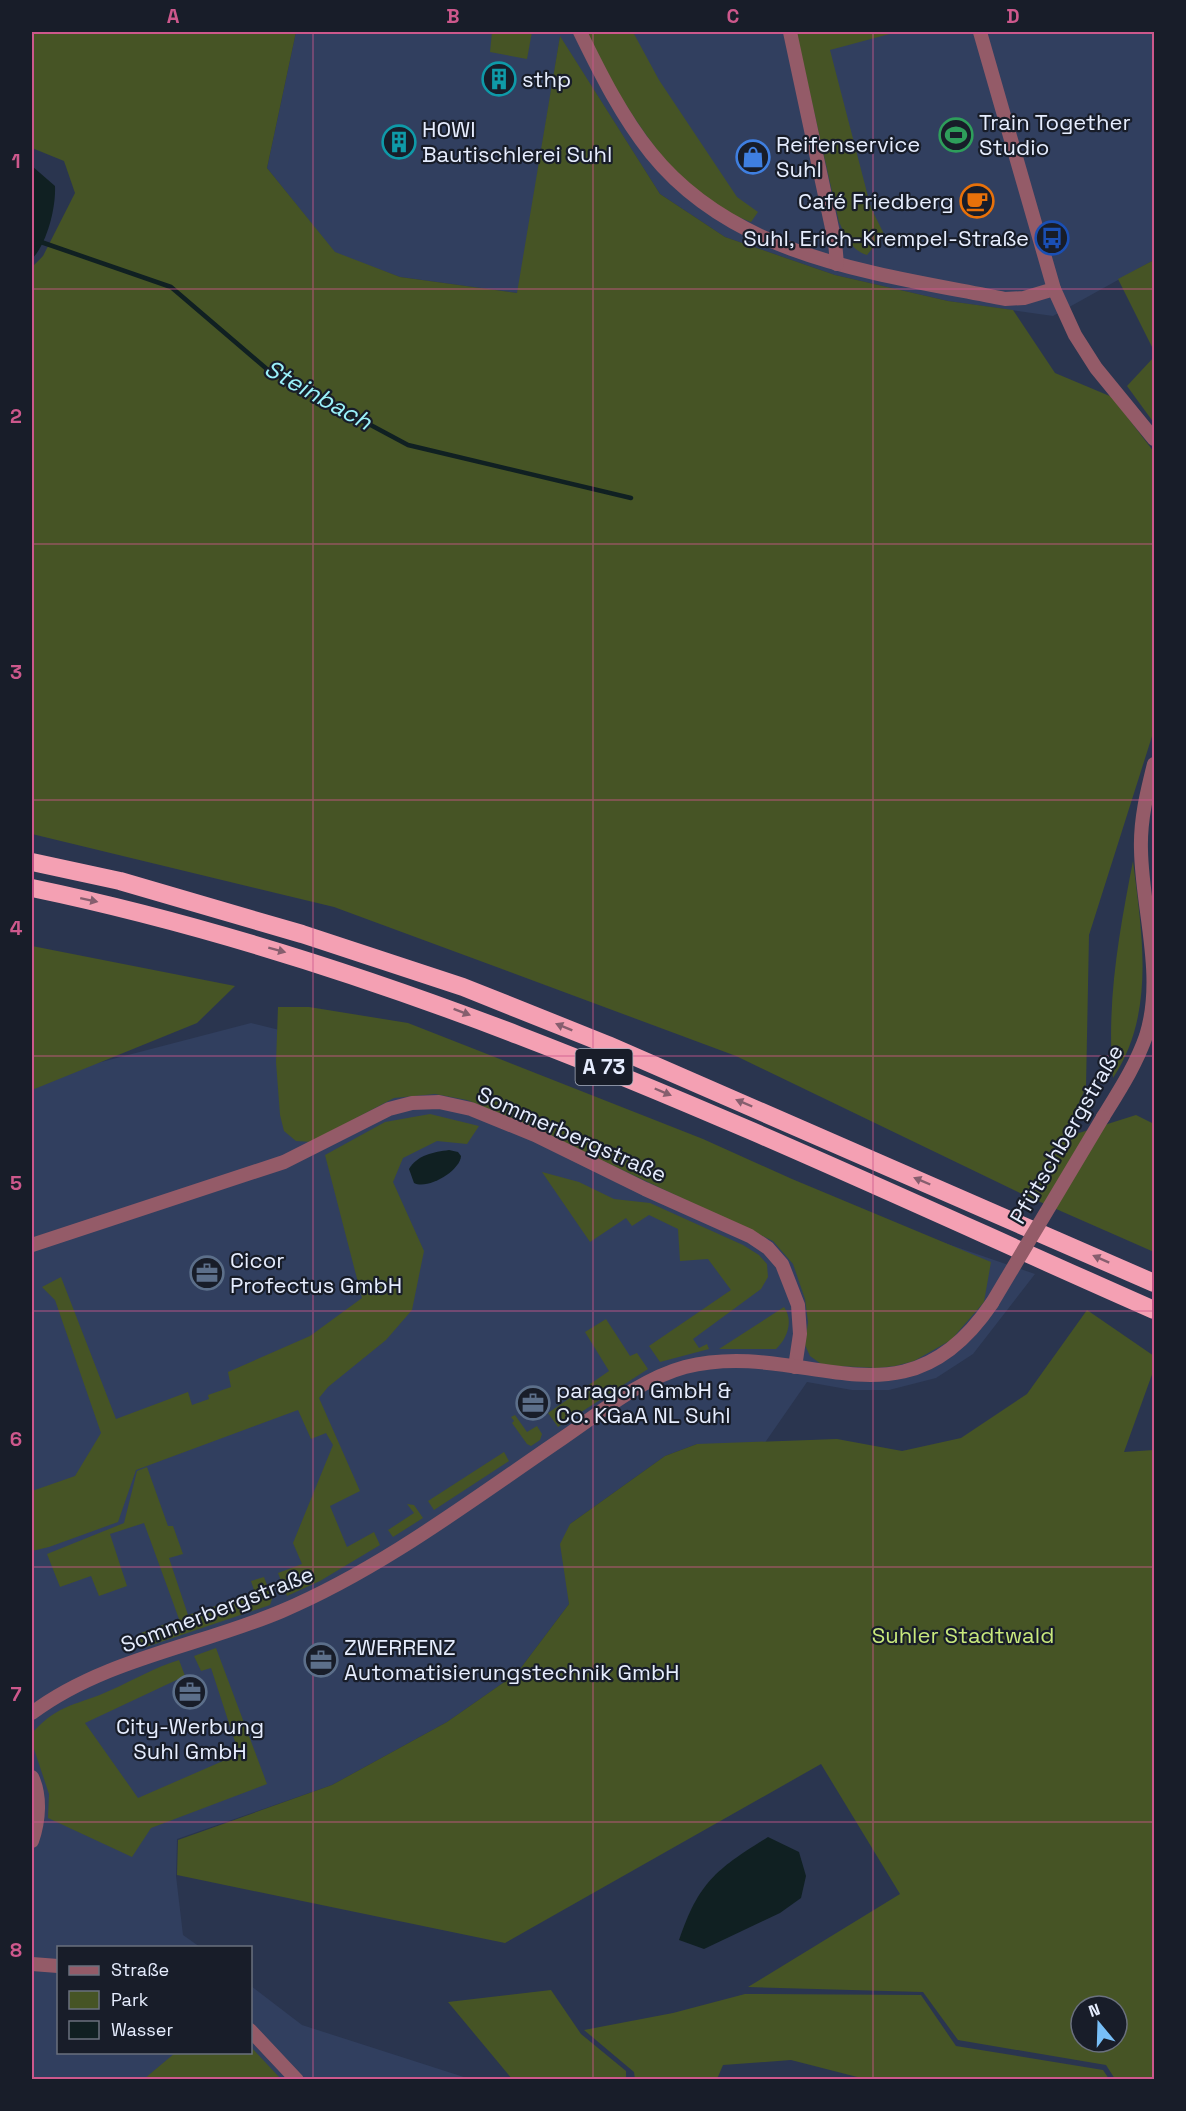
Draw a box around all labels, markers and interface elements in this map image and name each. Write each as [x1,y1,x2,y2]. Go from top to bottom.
text: A [167,3,180,29]
text: B [446,3,460,29]
text: C [727,3,740,29]
text: D [1006,3,1020,29]
building icon: sthp [481,61,517,97]
place label: sthp [522,65,571,93]
place label: Train Together Studio [979,108,1131,161]
place label: HOWI Bautischlerei Suhl [422,115,612,168]
sports icon: Train Together Studio [938,117,974,153]
building icon: HOWI Bautischlerei Suhl [381,124,417,160]
place label: Reifenservice Suhl [776,130,920,183]
shop icon: Reifenservice Suhl [735,139,771,175]
text: 1 [11,148,21,174]
cafe icon: Café Friedberg [959,183,995,219]
place label: Café Friedberg [798,187,954,215]
bus stop icon: Suhl, Erich-Krempel-Straße [1034,220,1070,256]
place label: Suhl, Erich-Krempel-Straße [743,224,1029,252]
water label: Steinbach [259,352,379,437]
text: 2 [10,403,22,429]
text: 3 [10,659,22,685]
one-way arrow [79,896,98,905]
text: 4 [10,915,23,941]
one-way arrow [268,946,286,955]
one-way arrow [453,1008,471,1017]
one-way arrow [555,1022,573,1031]
street label: Pfütschbergstraße [1003,1039,1129,1229]
road number: A 73 [576,1049,632,1085]
street label: Sommerbergstraße [473,1080,671,1188]
one-way arrow [654,1087,672,1097]
one-way arrow [734,1098,752,1108]
text: 5 [10,1170,22,1196]
one-way arrow [914,1176,931,1185]
place label: Cicor Profectus GmbH [230,1246,402,1299]
one-way arrow [1092,1254,1110,1263]
office icon: Cicor Profectus GmbH [189,1255,225,1291]
place label: paragon GmbH & Co. KGaA NL Suhl [556,1376,731,1429]
office icon: paragon GmbH & Co. KGaA NL Suhl [515,1385,551,1421]
text: 6 [10,1426,22,1452]
street label: Sommerbergstraße [117,1559,317,1659]
park label: Suhler Stadtwald [872,1621,1054,1649]
place label: ZWERRENZ Automatisierungstechnik GmbH [344,1633,680,1686]
office icon: ZWERRENZ Automatisierungstechnik GmbH [303,1642,339,1678]
office icon: City-Werbung Suhl GmbH [172,1674,208,1710]
text: 7 [10,1681,22,1707]
place label: City-Werbung Suhl GmbH [116,1712,264,1765]
text: 8 [10,1937,22,1963]
legend [57,1946,252,2054]
text: Straße [111,1958,169,1981]
text: Park [111,1988,149,2011]
north arrow [1069,1994,1129,2054]
text: N [1086,1999,1103,2022]
text: Wasser [111,2018,173,2041]

